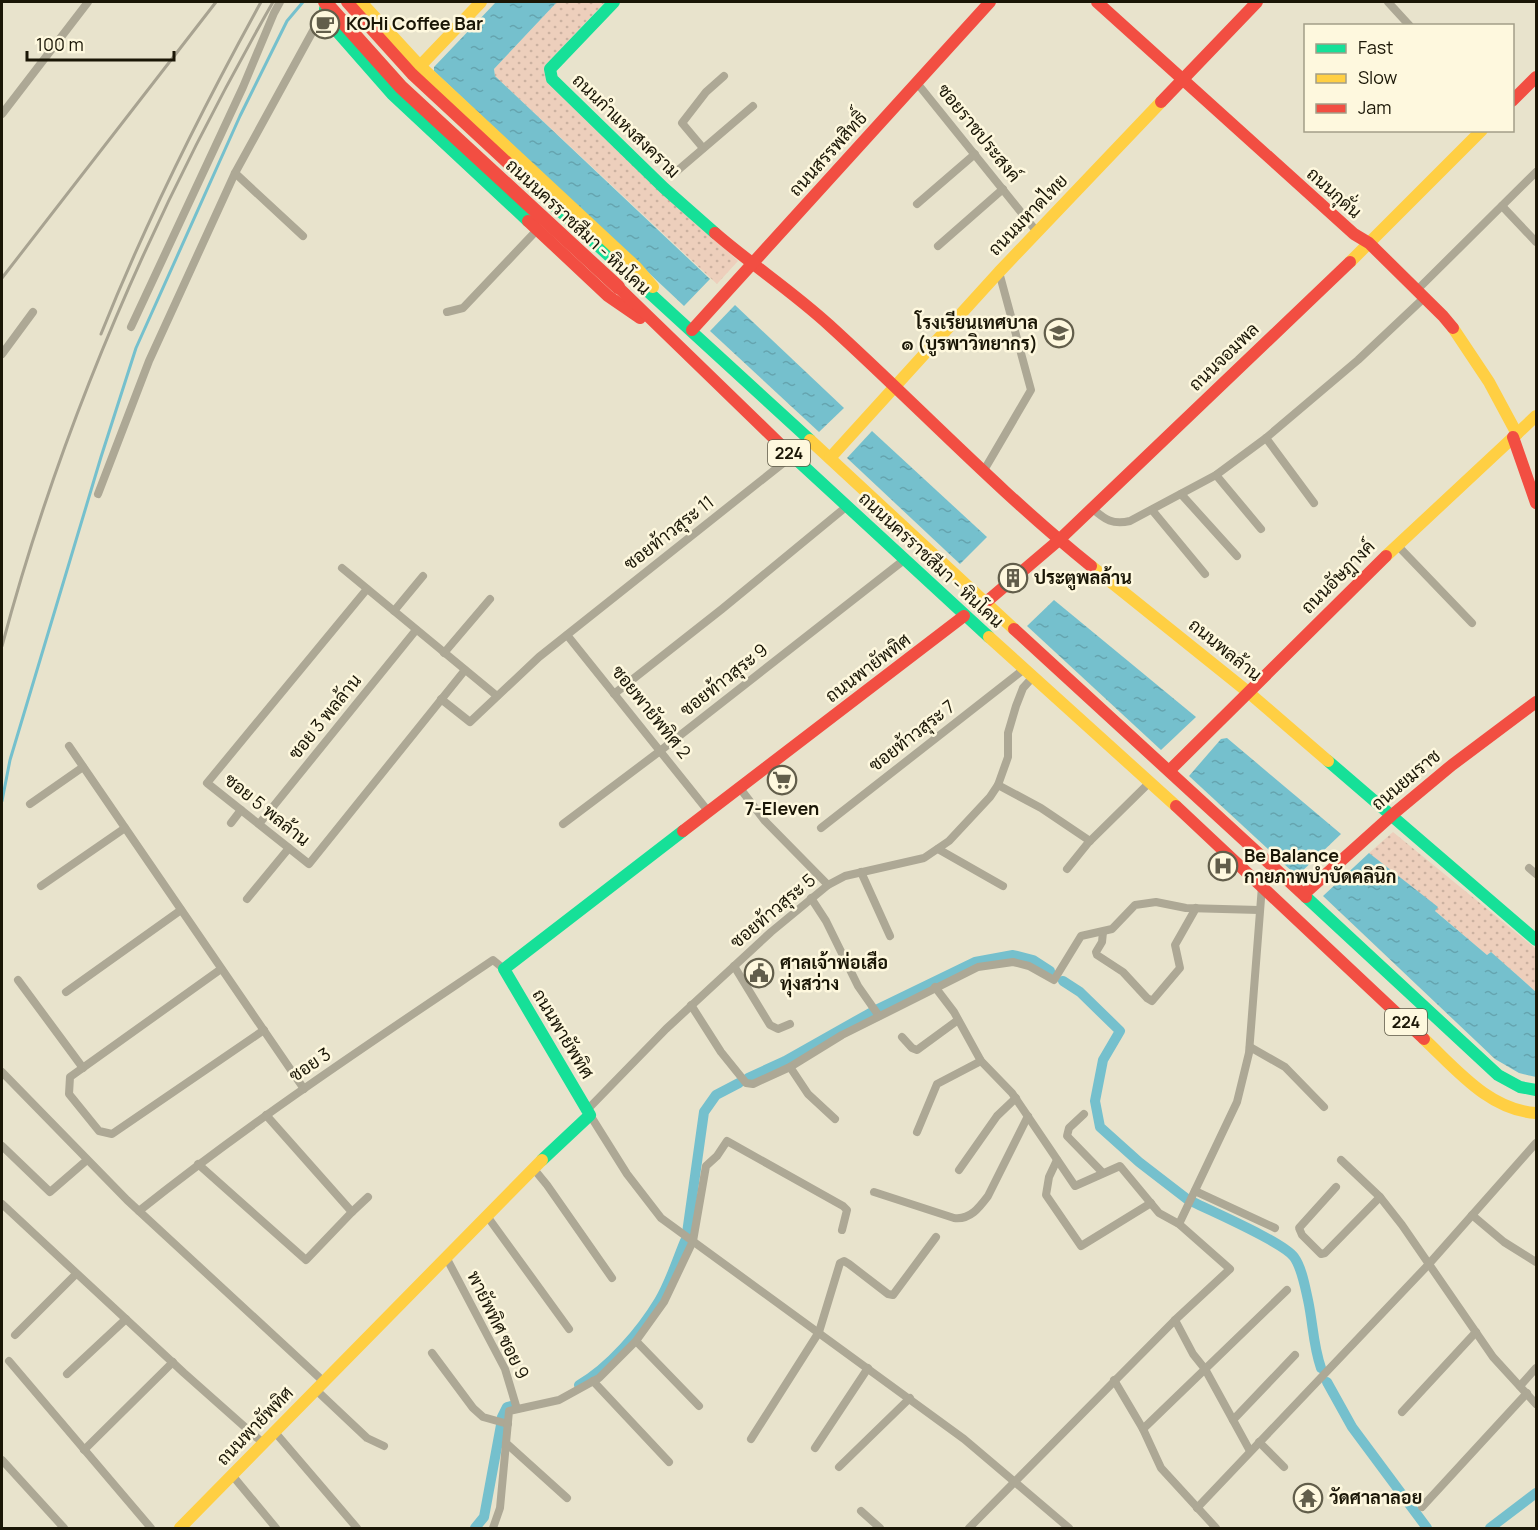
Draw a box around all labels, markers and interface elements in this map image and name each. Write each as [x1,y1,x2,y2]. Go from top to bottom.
cafe icon: KOHi Coffee Bar [309,8,341,40]
place label: KOHi Coffee Bar [346,11,483,35]
scale bar [27,24,174,62]
legend [1304,24,1514,132]
text: 100 m [36,32,84,56]
text: Fast [1358,35,1393,59]
text: Slow [1358,65,1398,89]
street label: ถนนกำแหงสงคราม [568,68,686,183]
street label: ซอยราชประสงค์ [933,78,1027,187]
text: Jam [1358,95,1392,119]
street label: ถนนสรรพสิทธิ์ [780,104,872,201]
street label: ถนนนครราชสีมา - หินโคน [501,153,656,300]
street label: ถนนกุดั่น [1301,159,1369,224]
street label: ถนนมหาดไทย [982,168,1072,260]
place label: โรงเรียนเทศบาล ๑ (บูรพาวิทยากร) [901,310,1038,357]
school or university icon: โรงเรียนเทศบาล ๑ (บูรพาวิทยากร) [1043,317,1075,349]
street label: ถนนจอมพล [1183,317,1263,396]
road number: 224 [768,440,810,466]
street label: ถนนนครราชสีมา - หินโคน [854,486,1009,633]
street label: ซอยท้าวสุระ 11 [618,489,719,576]
street label: ถนนอัษฎางค์ [1295,534,1380,619]
building icon: ประตูพลล้าน [997,562,1029,594]
place label: ประตูพลล้าน [1034,565,1132,591]
street label: ถนนพลล้าน [1184,612,1267,686]
street label: ถนนพายัพทิศ [820,627,915,707]
street label: ซอยท้าวสุระ 9 [675,637,773,722]
street label: ซอยพายัพทิศ 2 [607,660,697,763]
street label: ซอย 3 พลล้าน [282,669,366,764]
street label: ซอยท้าวสุระ 7 [863,694,960,777]
street label: ถนนยมราช [1366,743,1445,815]
supermarket icon: 7-Eleven [766,764,798,796]
street label: ซอย 5 พลล้าน [220,767,315,851]
place label: 7-Eleven [745,796,819,820]
place label: Be Balance กายภาพบำบัดคลินิก [1244,843,1396,888]
hospital icon: Be Balance กายภาพบำบัดคลินิก [1207,850,1239,882]
street label: ซอยท้าวสุระ 5 [725,867,821,954]
place label: ศาลเจ้าพ่อเสือ ทุ่งสว่าง [780,950,888,998]
public building icon: ศาลเจ้าพ่อเสือ ทุ่งสว่าง [743,957,775,989]
street label: ถนนพายัพทิศ [528,984,600,1083]
road number: 224 [1385,1009,1427,1035]
street label: ซอย 3 [284,1041,335,1087]
street label: พายัพทิศ ซอย 9 [462,1266,536,1383]
street label: ถนนพายัพทิศ [211,1381,298,1470]
temple icon: วัดศาลาลอย [1292,1482,1324,1514]
place label: วัดศาลาลอย [1329,1485,1422,1509]

